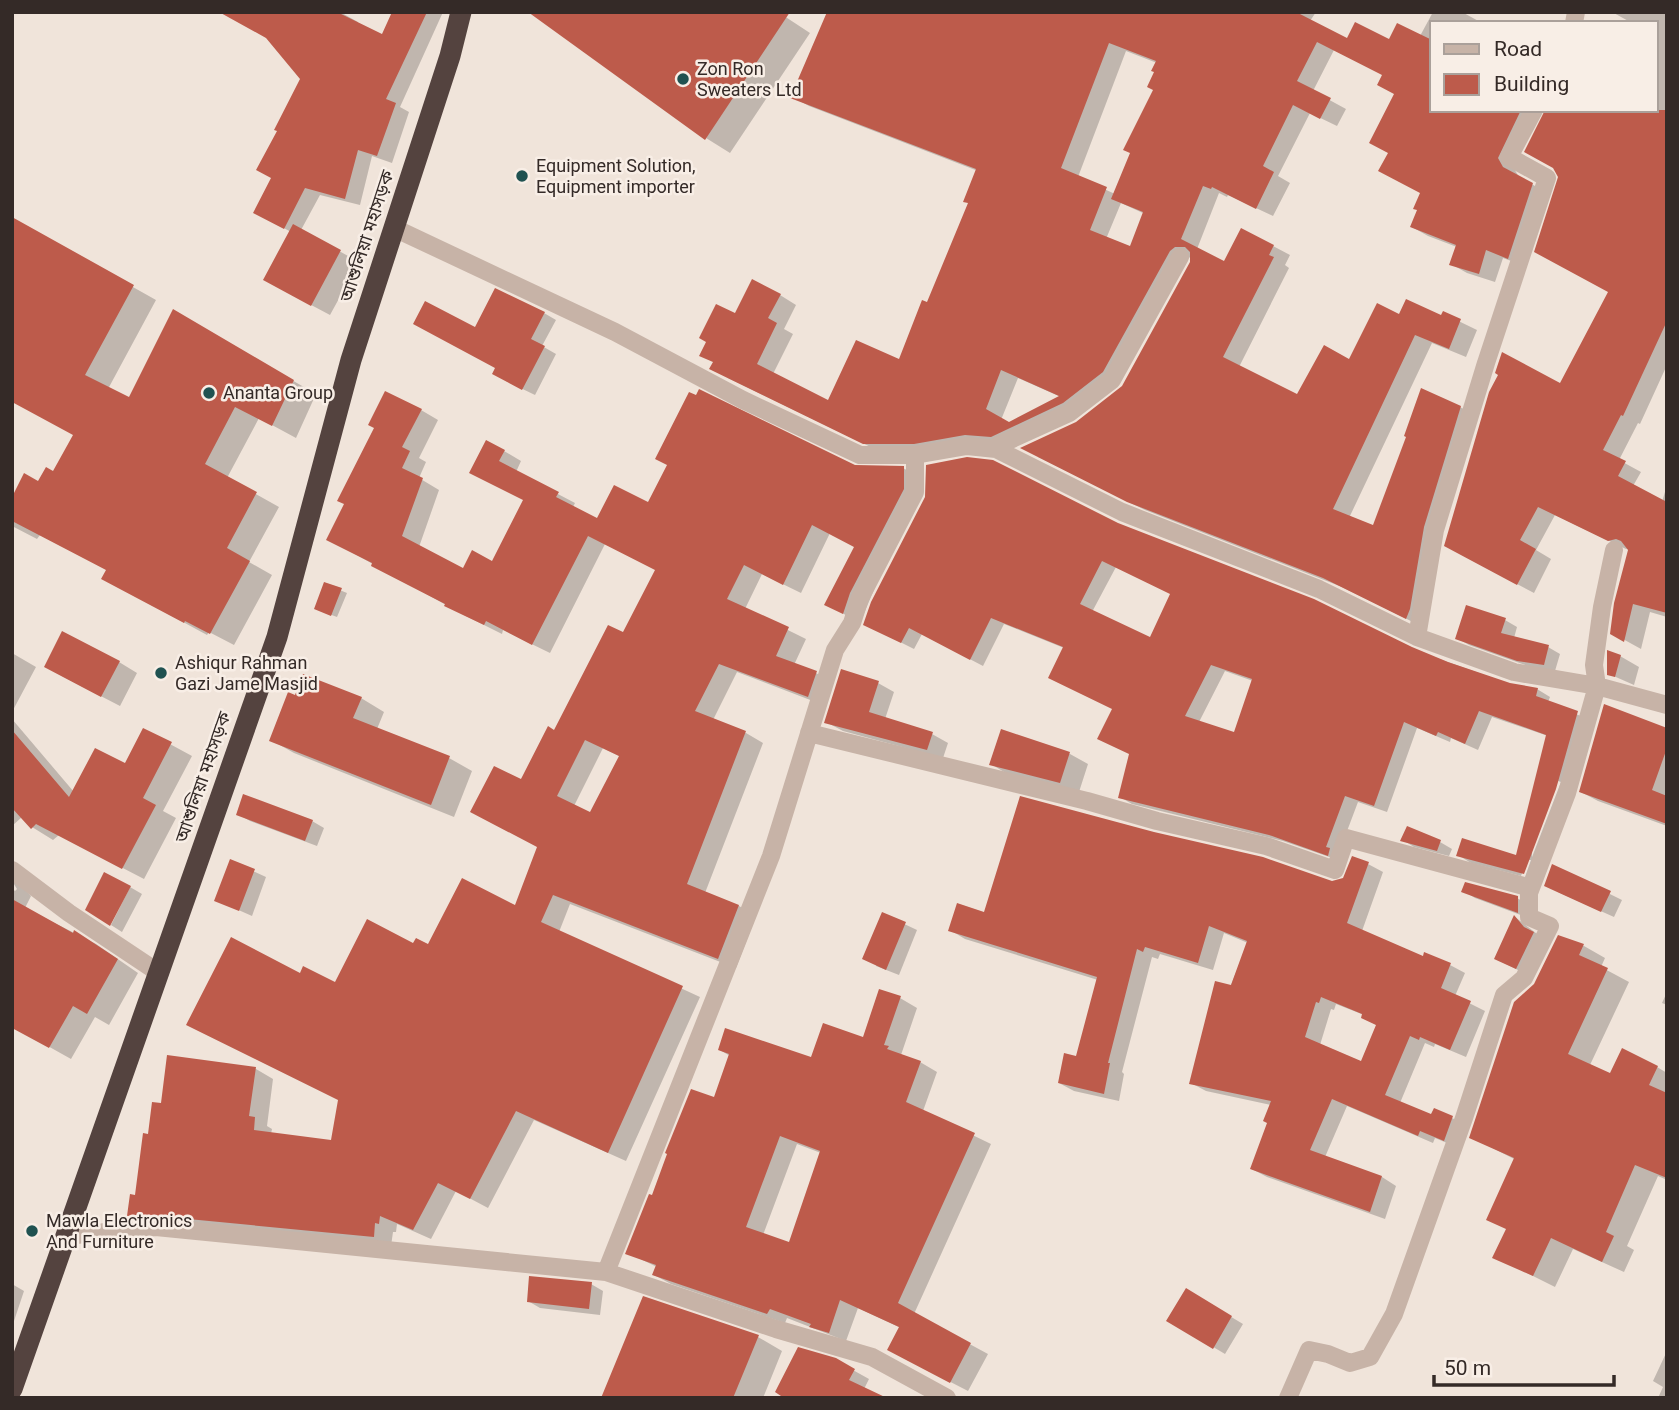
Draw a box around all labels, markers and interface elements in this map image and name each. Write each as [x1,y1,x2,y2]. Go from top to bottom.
legend [1430,21,1658,112]
text: Road [1494,37,1542,61]
place label: Zon Ron Sweaters Ltd [697,58,802,100]
marker: Zon Ron Sweaters Ltd [675,71,691,87]
text: Building [1494,72,1569,96]
place label: Equipment Solution, Equipment importer [536,155,696,197]
street label: আশুলিয়া মহাসড়ক [335,167,398,305]
marker: Equipment Solution, Equipment importer [514,168,530,184]
place label: Ananta Group [223,382,333,403]
marker: Ananta Group [201,385,217,401]
place label: Ashiqur Rahman Gazi Jame Masjid [175,652,318,694]
marker: Ashiqur Rahman Gazi Jame Masjid [153,665,169,681]
street label: আশুলিয়া মহাসড়ক [170,708,235,846]
place label: Mawla Electronics And Furniture [46,1210,192,1252]
marker: Mawla Electronics And Furniture [24,1223,40,1239]
scale bar [1434,1344,1614,1388]
text: 50 m [1444,1356,1491,1380]

